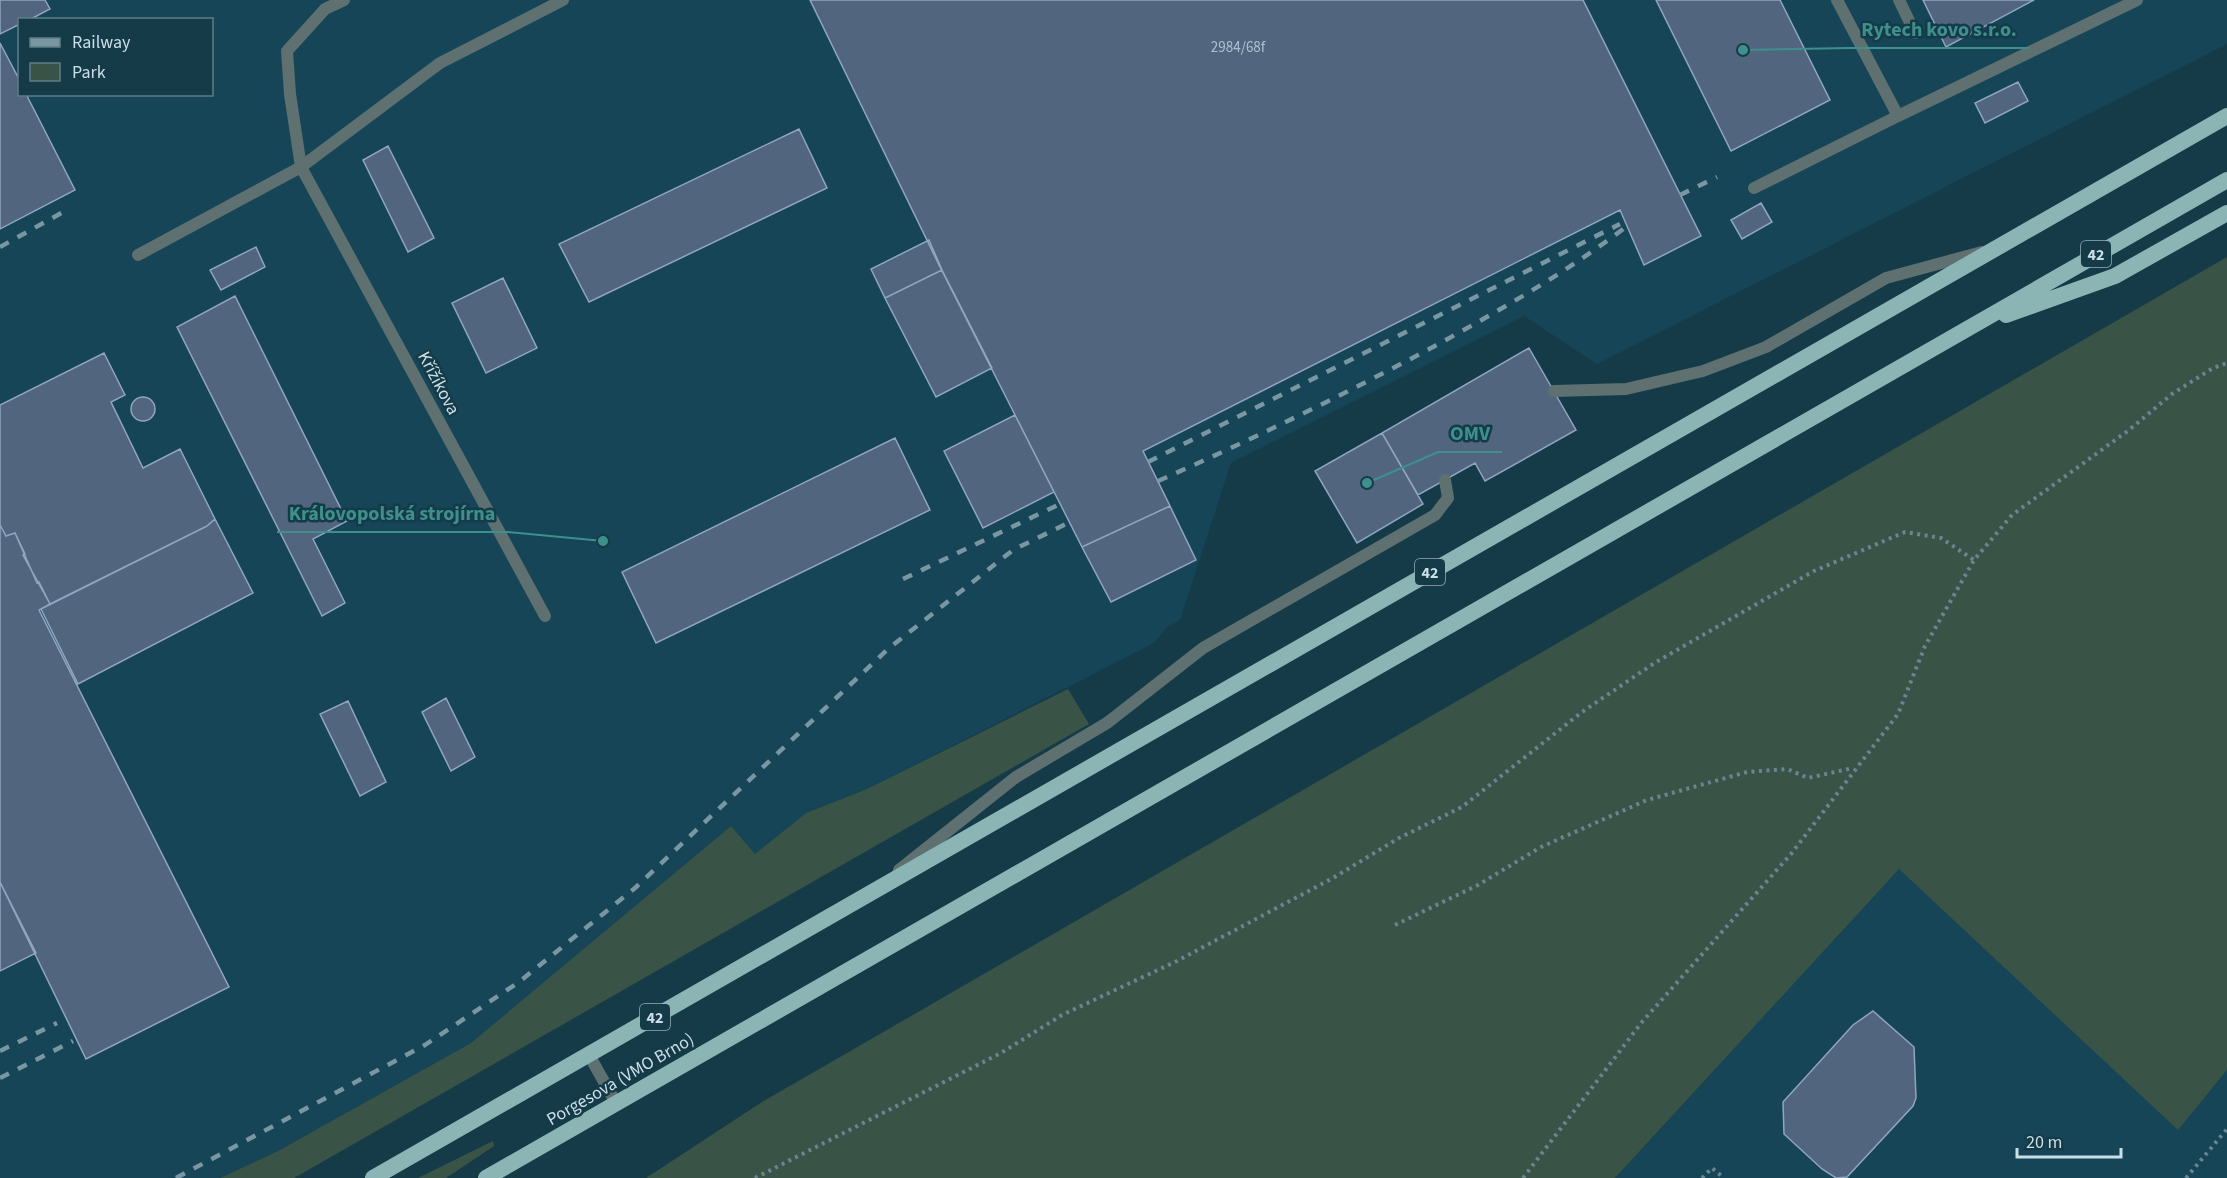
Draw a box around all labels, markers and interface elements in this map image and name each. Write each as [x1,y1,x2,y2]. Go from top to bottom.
callout: Rytech kovo s.r.o. [1850,10,2029,48]
text: Rytech kovo s.r.o. [1861,16,2017,44]
legend [18,18,213,96]
text: Railway [72,30,131,55]
house number: 2984/68f [1211,37,1266,58]
text: Park [72,60,106,85]
road number: 42 [2081,241,2111,267]
street label: Křížíkova [411,347,466,419]
callout: OMV [1438,414,1502,452]
text: OMV [1450,420,1491,448]
callout: Královopolská strojírna [277,494,508,532]
text: Královopolská strojírna [289,500,495,528]
road number: 42 [1415,559,1445,585]
road number: 42 [640,1004,670,1030]
street label: Porgesova (VMO Brno) [542,1027,699,1132]
scale bar [2017,1121,2120,1159]
text: 20 m [2026,1130,2062,1155]

